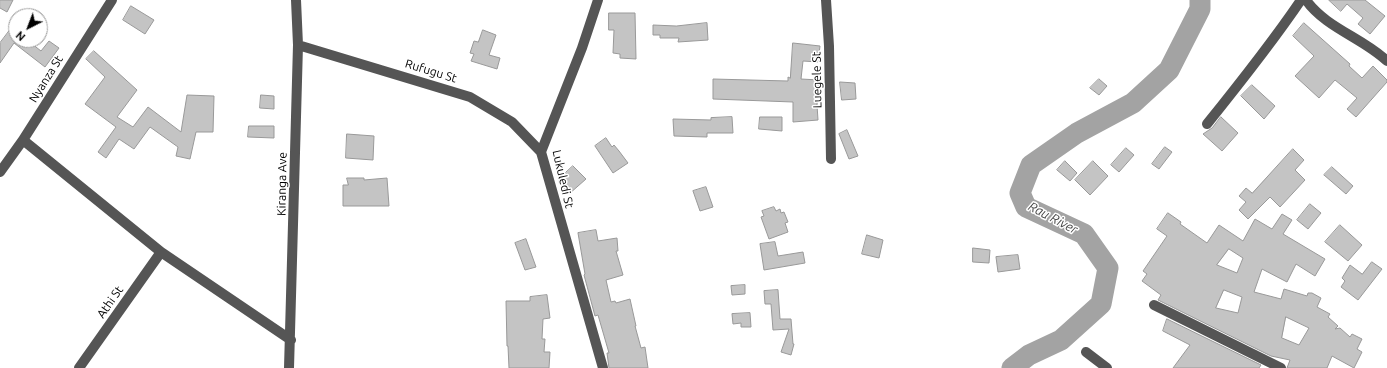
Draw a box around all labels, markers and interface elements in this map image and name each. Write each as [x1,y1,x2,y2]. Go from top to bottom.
north arrow [8,8,48,48]
text: N [14,29,28,43]
street label: Luegele St [809,52,825,108]
street label: Nyanza St [26,53,66,105]
street label: Rufugu St [403,56,459,86]
street label: Lukuledi St [549,148,577,210]
street label: Kiranga Ave [274,152,290,216]
water label: Rau River [1026,199,1080,237]
street label: Athi St [94,283,126,321]

